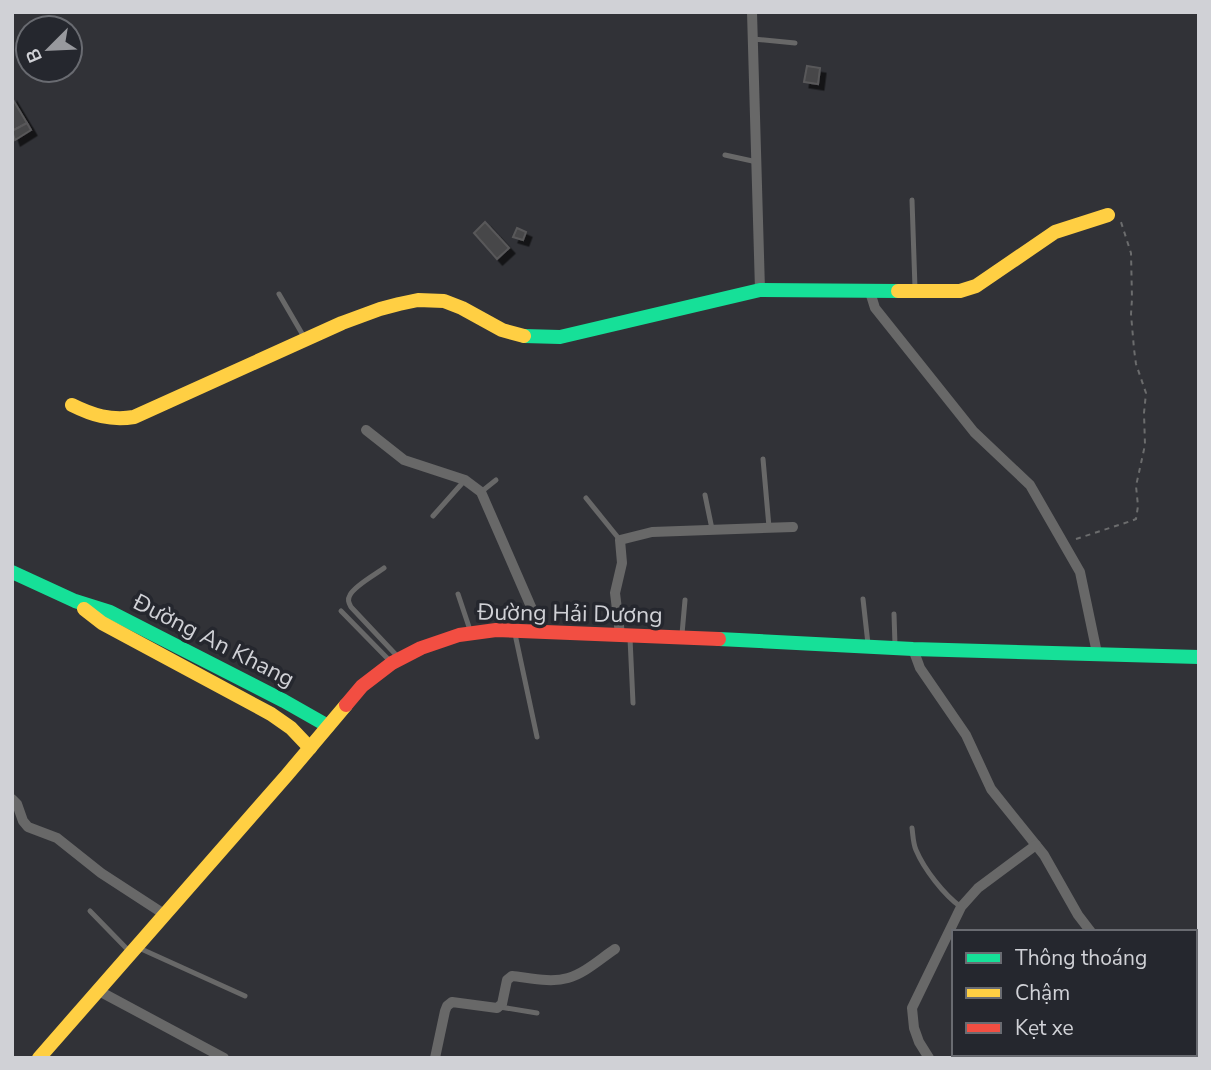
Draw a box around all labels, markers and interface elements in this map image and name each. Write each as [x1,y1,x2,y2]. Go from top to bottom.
north arrow [14,14,84,84]
text: B [20,44,49,67]
street label: Đường An Khang [127,586,300,694]
street label: Đường Hải Dương [476,596,663,631]
legend [952,930,1197,1056]
text: Thông thoáng [1015,944,1147,972]
text: Chậm [1015,979,1070,1007]
text: Kẹt xe [1015,1014,1074,1042]

